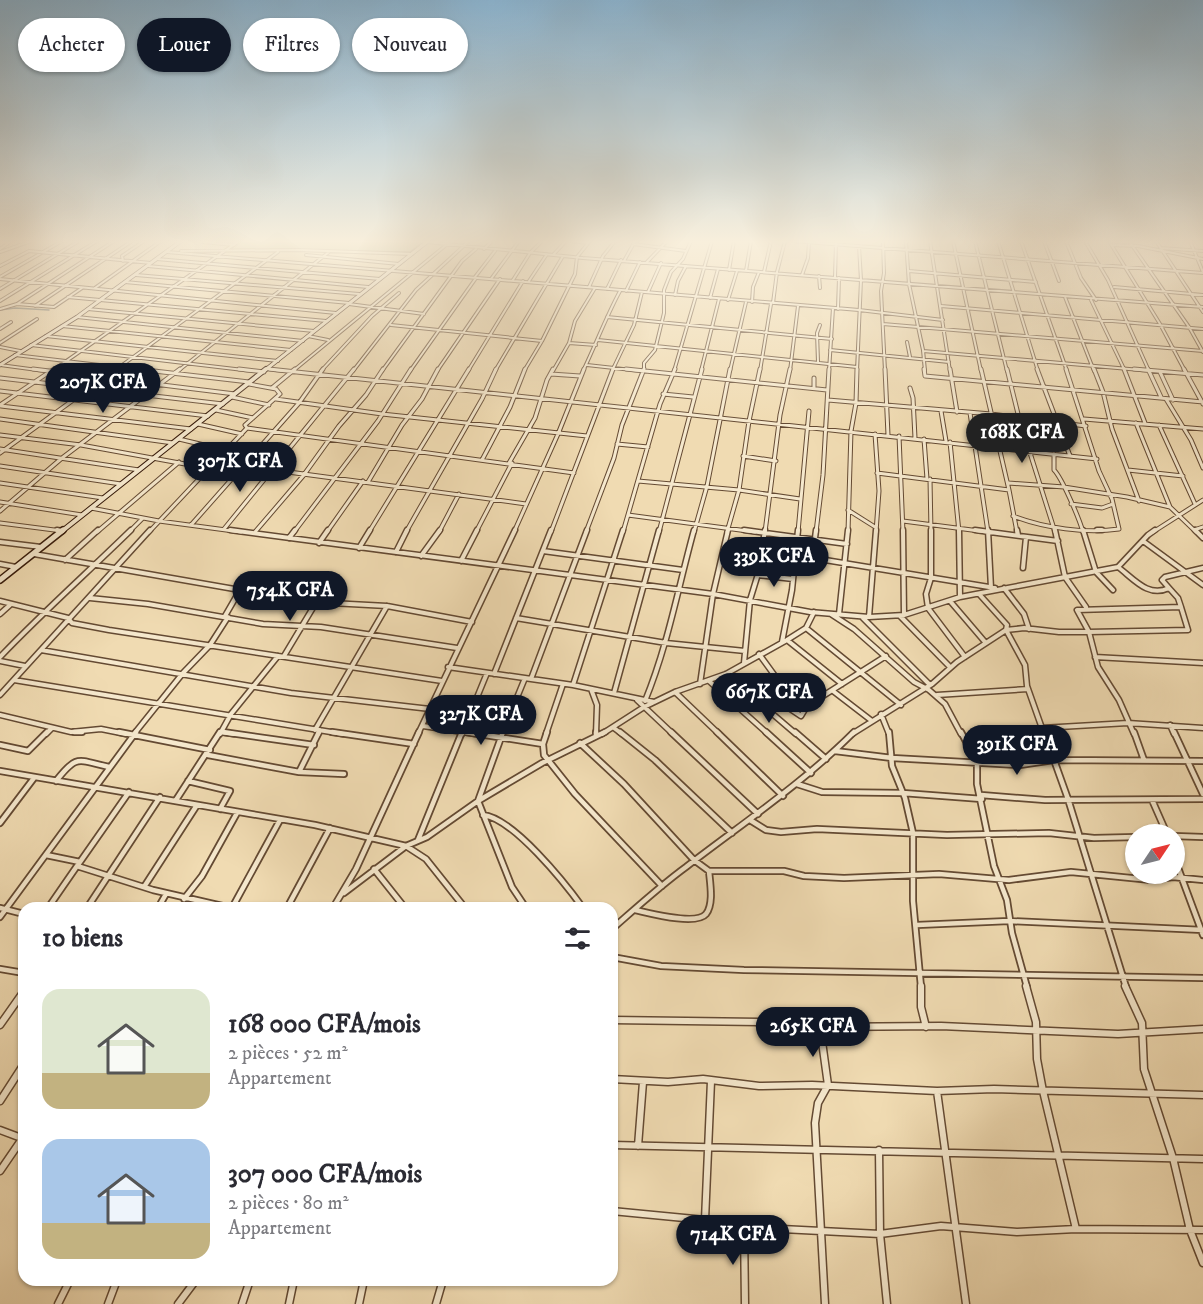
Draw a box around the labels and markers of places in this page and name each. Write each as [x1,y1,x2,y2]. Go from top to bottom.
pin: 207K CFA [41,363,165,414]
pin: 168K CFA [960,413,1084,464]
pin: 307K CFA [178,442,302,493]
pin: 339K CFA [712,537,836,588]
pin: 754K CFA [228,571,352,622]
pin: 667K CFA [707,673,831,724]
pin: 327K CFA [419,695,543,746]
pin: 391K CFA [955,725,1079,776]
pin: 265K CFA [751,1007,875,1058]
pin: 714K CFA [671,1215,795,1266]

